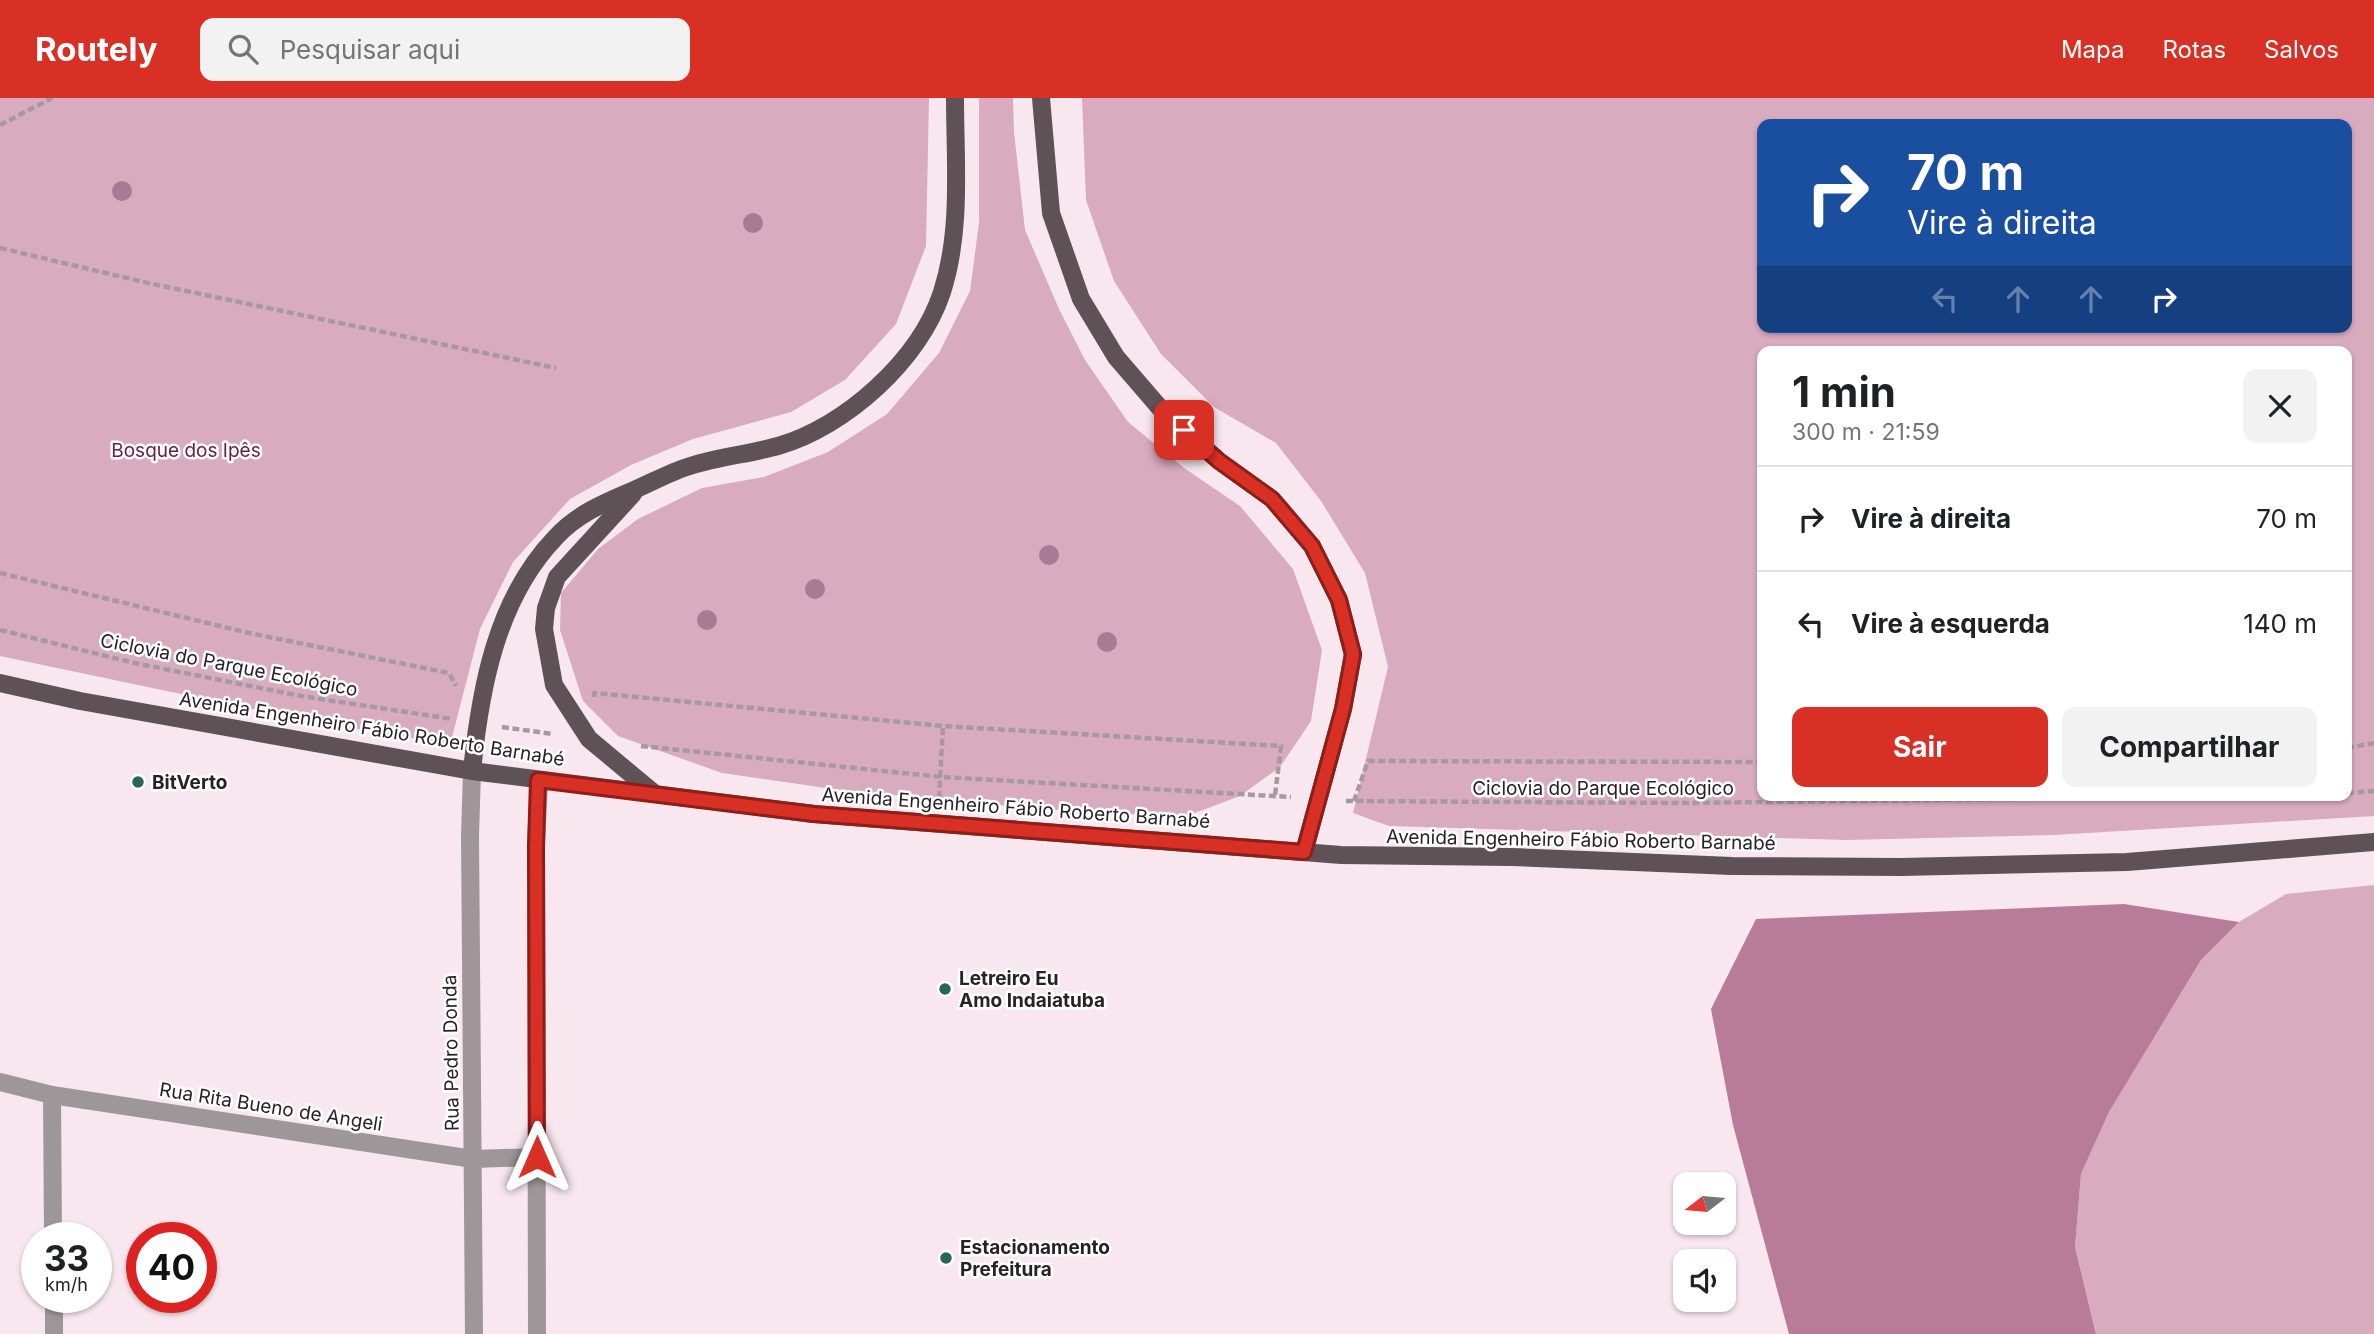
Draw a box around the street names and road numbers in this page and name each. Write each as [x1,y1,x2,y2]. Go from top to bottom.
street label: Ciclovia do Parque Ecológico [98,629,360,701]
street label: Avenida Engenheiro Fábio Roberto Barnabé [178,687,566,771]
street label: Ciclovia do Parque Ecológico [1472,777,1734,800]
street label: Avenida Engenheiro Fábio Roberto Barnabé [821,783,1211,833]
street label: Avenida Engenheiro Fábio Roberto Barnabé [1386,825,1776,855]
street label: Rua Pedro Donda [438,975,464,1131]
street label: Rua Rita Bueno de Angeli [158,1078,384,1136]

